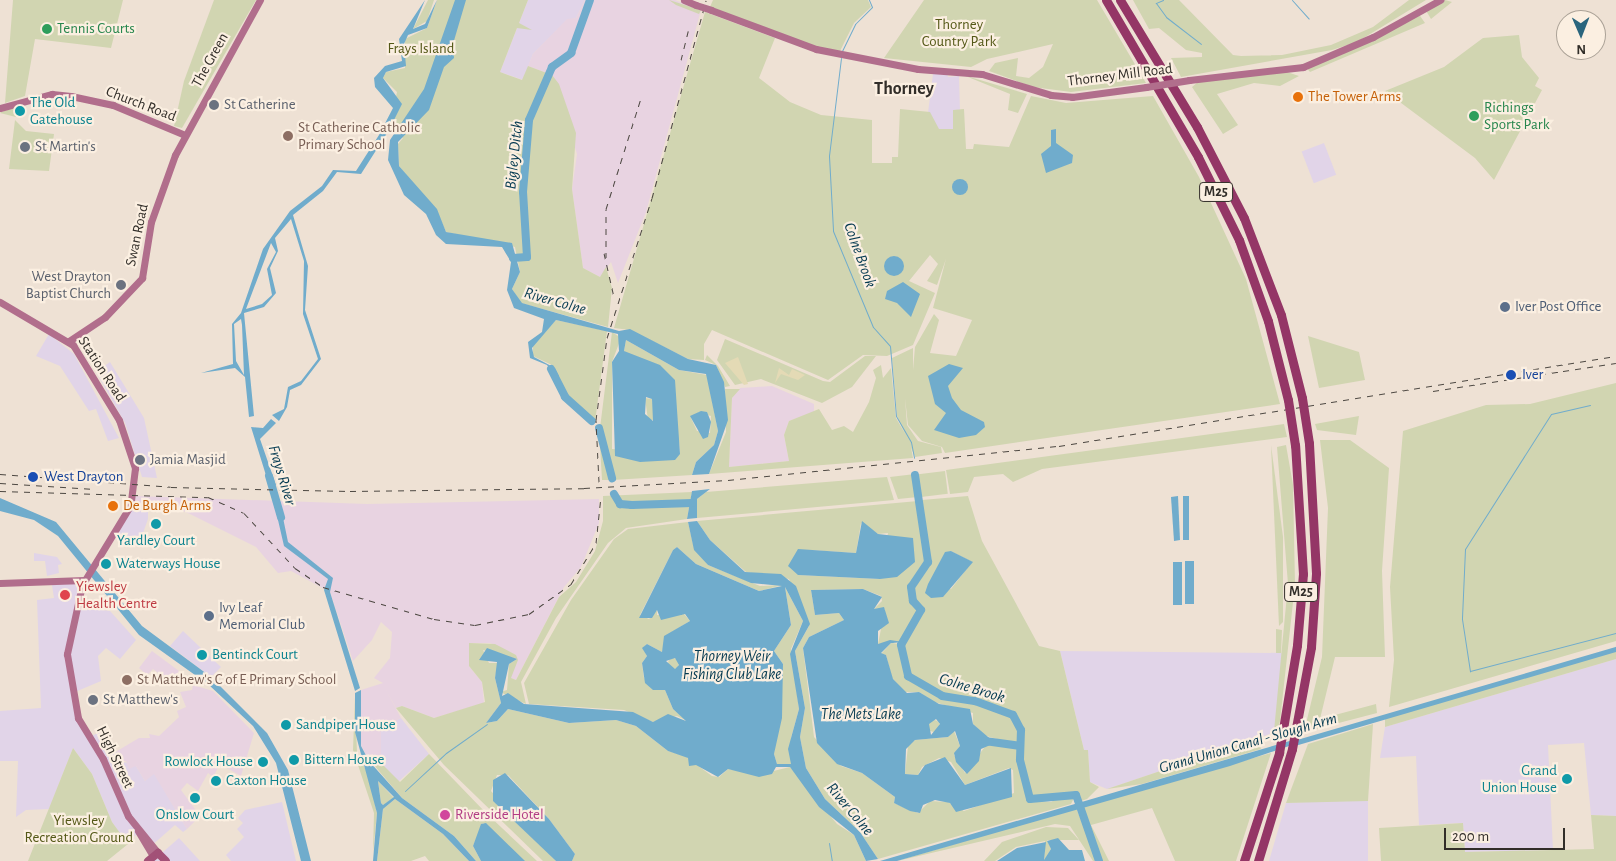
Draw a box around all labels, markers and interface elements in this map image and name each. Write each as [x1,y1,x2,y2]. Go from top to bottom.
north arrow [1556,10,1606,60]
park label: Thorney Country Park [922,15,996,50]
place label: Tennis Courts [57,20,135,38]
marker: Tennis Courts [41,23,53,35]
street label: The Green [188,30,232,90]
park label: Frays Island [387,40,455,58]
text: N [1576,42,1586,56]
street label: Thorney Mill Road [1066,60,1174,90]
district label: Thorney [874,78,934,100]
street label: Church Road [103,82,179,126]
place label: The Tower Arms [1308,88,1401,106]
marker: The Tower Arms [1292,91,1304,103]
place label: The Old Gatehouse [30,93,93,128]
place label: St Catherine [224,96,296,114]
place label: Richings Sports Park [1484,98,1549,133]
marker: St Catherine [208,99,220,111]
marker: The Old Gatehouse [14,105,26,117]
marker: Richings Sports Park [1468,110,1480,122]
place label: St Catherine Catholic Primary School [298,118,420,153]
water label: Bigley Ditch [501,120,527,190]
marker: St Catherine Catholic Primary School [282,130,294,142]
place label: St Martin's [35,138,96,156]
marker: St Martin's [19,141,31,153]
road number: M25 [1198,180,1234,203]
street label: Swan Road [122,202,152,268]
water label: Colne Brook [839,220,881,290]
place label: West Drayton Baptist Church [26,267,111,302]
marker: West Drayton Baptist Church [115,279,127,291]
water label: River Colne [522,283,588,319]
place label: Iver Post Office [1515,298,1601,316]
marker: Iver Post Office [1499,301,1511,313]
street label: Station Road [74,333,130,405]
place label: Iver [1522,366,1543,384]
marker: Iver [1504,368,1518,382]
water label: Frays River [264,443,300,507]
place label: Jamia Masjid [150,451,226,469]
marker: Jamia Masjid [134,454,146,466]
place label: West Drayton [44,468,124,486]
marker: West Drayton [26,470,40,484]
place label: De Burgh Arms [123,497,211,515]
marker: De Burgh Arms [107,500,119,512]
marker: Yardley Court [150,518,162,530]
place label: Yardley Court [117,532,195,550]
place label: Waterways House [116,555,221,573]
marker: Waterways House [100,558,112,570]
place label: Yiewsley Health Centre [76,577,157,612]
road number: M25 [1284,580,1318,604]
marker: Yiewsley Health Centre [58,588,72,602]
place label: Ivy Leaf Memorial Club [219,598,305,633]
marker: Ivy Leaf Memorial Club [203,610,215,622]
place label: Bentinck Court [212,646,298,664]
water label: Thorney Weir Fishing Club Lake [683,646,781,684]
marker: Bentinck Court [196,649,208,661]
water label: Colne Brook [937,669,1007,707]
place label: St Matthew's C of E Primary School [137,671,336,689]
marker: St Matthew's C of E Primary School [121,674,133,686]
place label: St Matthew's [103,691,178,709]
marker: St Matthew's [87,694,99,706]
water label: The Mets Lake [821,704,901,724]
water label: Grand Union Canal - Slough Arm [1157,708,1339,778]
place label: Sandpiper House [296,716,396,734]
marker: Sandpiper House [280,719,292,731]
street label: High Street [92,723,138,791]
place label: Bittern House [304,751,384,769]
place label: Rowlock House [164,753,253,771]
marker: Bittern House [288,754,300,766]
marker: Rowlock House [257,756,269,768]
place label: Grand Union House [1482,761,1557,796]
place label: Caxton House [226,772,307,790]
marker: Grand Union House [1561,773,1573,785]
marker: Caxton House [210,775,222,787]
water label: River Colne [822,778,878,840]
marker: Onslow Court [189,792,201,804]
place label: Onslow Court [156,806,234,824]
place label: Riverside Hotel [455,806,544,824]
marker: Riverside Hotel [439,809,451,821]
park label: Yiewsley Recreation Ground [25,811,133,846]
scale bar [1446,818,1567,850]
text: 200 m [1452,829,1489,844]

